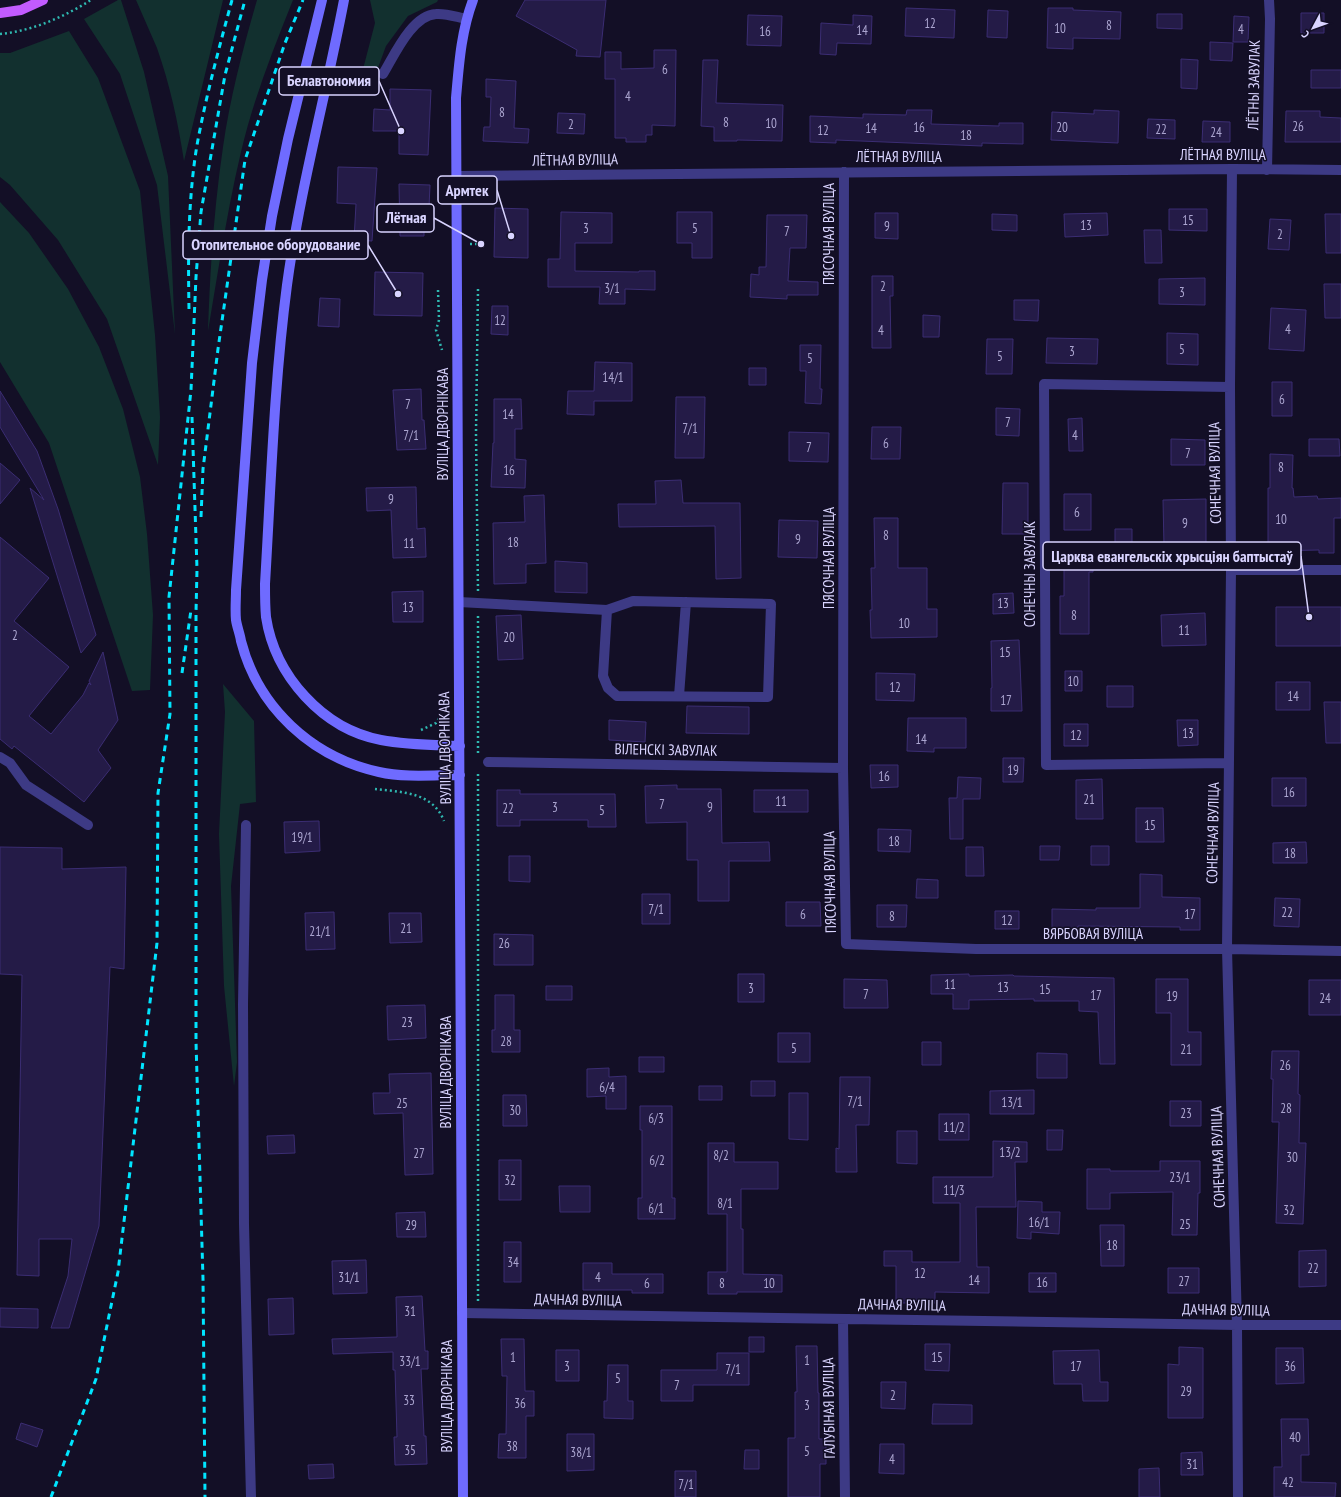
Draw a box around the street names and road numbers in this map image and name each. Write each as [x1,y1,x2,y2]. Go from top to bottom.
street label: ЛЁТНЫ ЗАВУЛАК [1243,39,1264,131]
street label: ЛЁТНАЯ ВУЛІЦА [1179,145,1267,164]
street label: ЛЁТНАЯ ВУЛІЦА [855,147,943,166]
street label: ЛЁТНАЯ ВУЛІЦА [531,149,619,170]
street label: ПЯСОЧНАЯ ВУЛІЦА [819,182,838,285]
street label: ВУЛІЦА ДВОРНІКАВА [433,367,452,480]
street label: СОНЕЧНАЯ ВУЛІЦА [1204,421,1225,524]
street label: ПЯСОЧНАЯ ВУЛІЦА [819,506,838,609]
street label: СОНЕЧНЫ ЗАВУЛАК [1020,520,1039,627]
street label: ВУЛІЦА ДВОРНІКАВА [434,691,455,805]
street label: ВІЛЕНСКІ ЗАВУЛАК [614,739,718,760]
street label: СОНЕЧНАЯ ВУЛІЦА [1202,781,1223,884]
street label: ПЯСОЧНАЯ ВУЛІЦА [819,830,840,933]
street label: ВЯРБОВАЯ ВУЛІЦА [1043,924,1144,943]
street label: ВУЛІЦА ДВОРНІКАВА [436,1015,455,1128]
street label: СОНЕЧНАЯ ВУЛІЦА [1206,1105,1229,1208]
street label: ДАЧНАЯ ВУЛІЦА [534,1289,623,1310]
street label: ДАЧНАЯ ВУЛІЦА [858,1294,947,1315]
street label: ДАЧНАЯ ВУЛІЦА [1182,1299,1271,1320]
street label: ВУЛІЦА ДВОРНІКАВА [437,1339,456,1452]
street label: ГАЛУБІНАЯ ВУЛІЦА [818,1356,839,1459]

